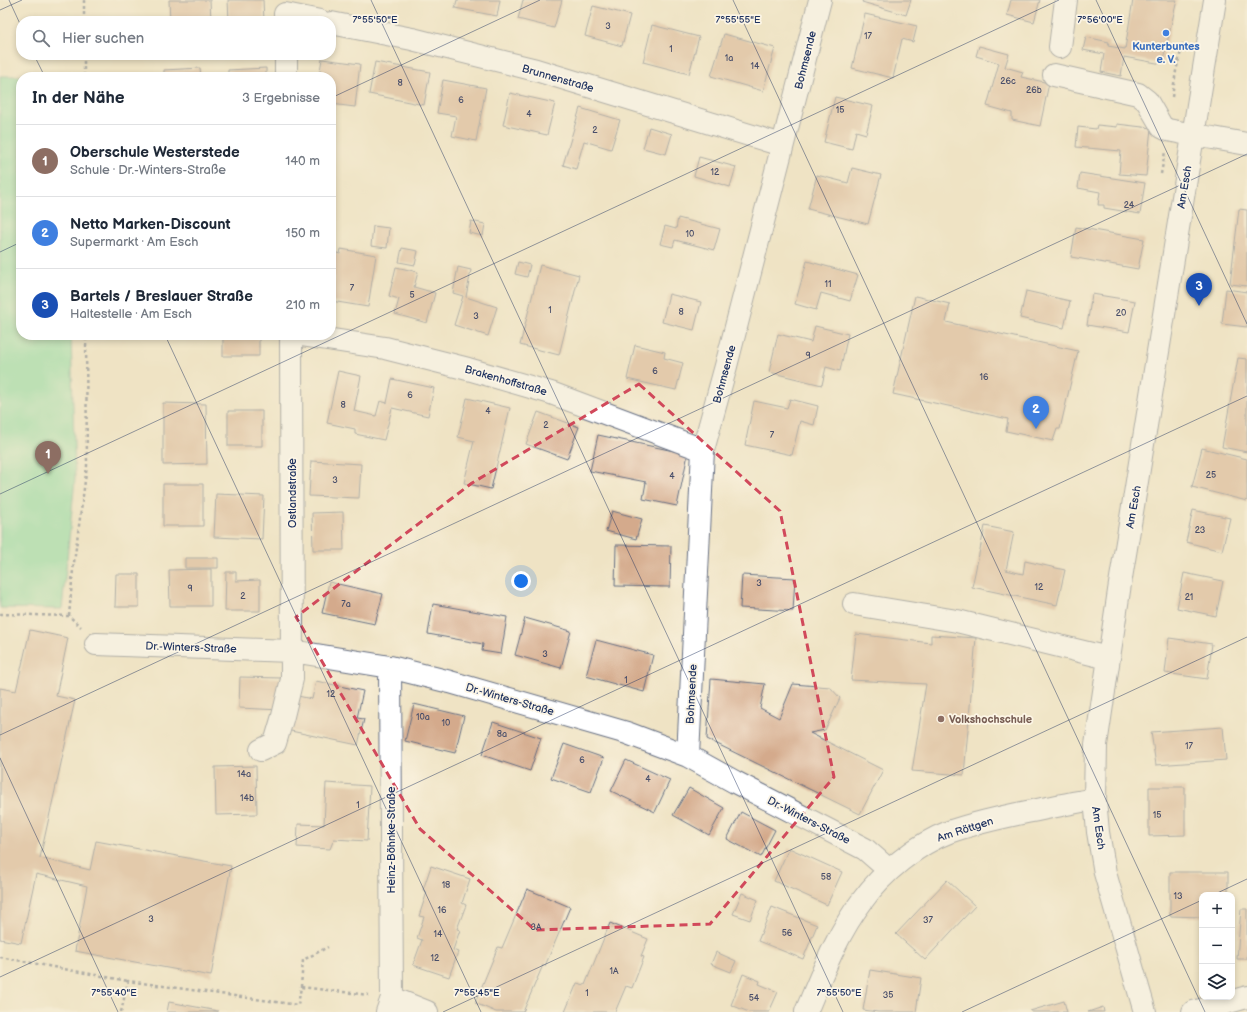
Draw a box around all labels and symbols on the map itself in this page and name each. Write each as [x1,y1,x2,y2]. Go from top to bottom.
text: 7°55'50"E [352,14,398,26]
text: 7°55'55"E [716,14,761,26]
text: 7°56'00"E [1077,14,1123,26]
house number: 3 [605,21,611,32]
marker: Kunterbuntes e. V. [1161,28,1171,38]
street label: Bohmsende [792,29,819,91]
house number: 17 [864,31,873,42]
place label: Kunterbuntes e. V. [1132,40,1200,66]
house number: 1 [669,44,673,55]
house number: 1a [725,53,733,64]
house number: 14 [751,61,760,72]
street label: Brunnenstraße [520,62,596,95]
house number: 26c [1000,76,1016,87]
house number: 8 [397,78,403,89]
house number: 26b [1026,85,1042,96]
house number: 6 [458,95,464,106]
house number: 15 [836,105,844,116]
house number: 4 [526,109,532,120]
house number: 2 [592,125,598,136]
street label: Am Esch [1175,165,1194,210]
house number: 12 [711,167,720,178]
house number: 24 [1124,200,1135,211]
house number: 10 [686,229,694,240]
pin: 3 [1186,273,1212,306]
house number: 11 [825,279,831,290]
house number: 7 [350,283,355,294]
house number: 5 [409,290,415,301]
house number: 1 [548,305,552,316]
house number: 8 [678,307,684,318]
house number: 20 [1116,308,1126,319]
house number: 3 [473,311,479,322]
street label: Bohmsende [710,343,739,405]
house number: 9 [805,350,811,361]
street label: Brakenhoffstraße [463,363,549,399]
house number: 6 [652,366,658,377]
house number: 16 [980,372,989,383]
house number: 6 [407,390,413,401]
pin: 2 [1023,396,1049,429]
house number: 8 [340,400,346,411]
house number: 4 [485,406,491,417]
house number: 2 [543,420,549,431]
house number: 7 [770,430,775,441]
pin: 1 [35,441,61,474]
street label: Ostlandstraße [286,458,299,528]
house number: 25 [1206,470,1216,481]
house number: 4 [669,471,675,482]
house number: 3 [332,475,338,486]
street label: Am Esch [1123,485,1144,530]
house number: 23 [1195,525,1206,536]
your location [511,571,531,591]
house number: 3 [756,578,762,589]
house number: 12 [1035,582,1044,593]
house number: 9 [187,583,193,594]
house number: 2 [240,591,246,602]
house number: 21 [1185,592,1193,603]
house number: 7a [341,599,351,610]
street label: Dr.-Winters-Straße [145,639,237,656]
house number: 3 [542,649,548,660]
street label: Bohmsende [683,663,700,724]
house number: 1 [624,675,628,686]
street label: Dr.-Winters-Straße [464,681,556,718]
house number: 12 [327,689,336,700]
house number: 10a [416,712,430,723]
place label: Volkshochschule [949,713,1032,726]
marker: Volkshochschule [936,714,946,724]
house number: 10 [442,718,450,729]
house number: 8a [497,729,507,740]
house number: 17 [1185,741,1194,752]
house number: 6 [579,755,585,766]
house number: 14a [237,769,251,780]
house number: 4 [645,774,651,785]
street label: Heinz-Böhnke-Straße [385,786,398,894]
house number: 14b [240,793,254,804]
street label: Dr.-Winters-Straße [765,794,853,847]
house number: 1 [356,800,360,811]
street label: Am Esch [1089,806,1108,850]
house number: 15 [1153,810,1161,821]
street label: Am Röttgen [935,814,995,845]
house number: 58 [821,872,831,883]
house number: 18 [442,880,450,891]
house number: 13 [1173,891,1183,902]
house number: 16 [438,905,447,916]
house number: 3 [148,914,154,925]
house number: 37 [923,915,934,926]
house number: 3A [530,922,542,933]
house number: 56 [782,928,793,939]
house number: 14 [434,929,443,940]
house number: 12 [431,953,440,964]
house number: 1A [610,966,619,977]
text: 7°55'40"E [91,987,137,999]
text: 7°55'45"E [454,987,500,999]
text: 7°55'50"E [816,987,862,999]
house number: 1 [585,988,589,999]
house number: 35 [883,990,893,1001]
house number: 54 [749,993,760,1004]

